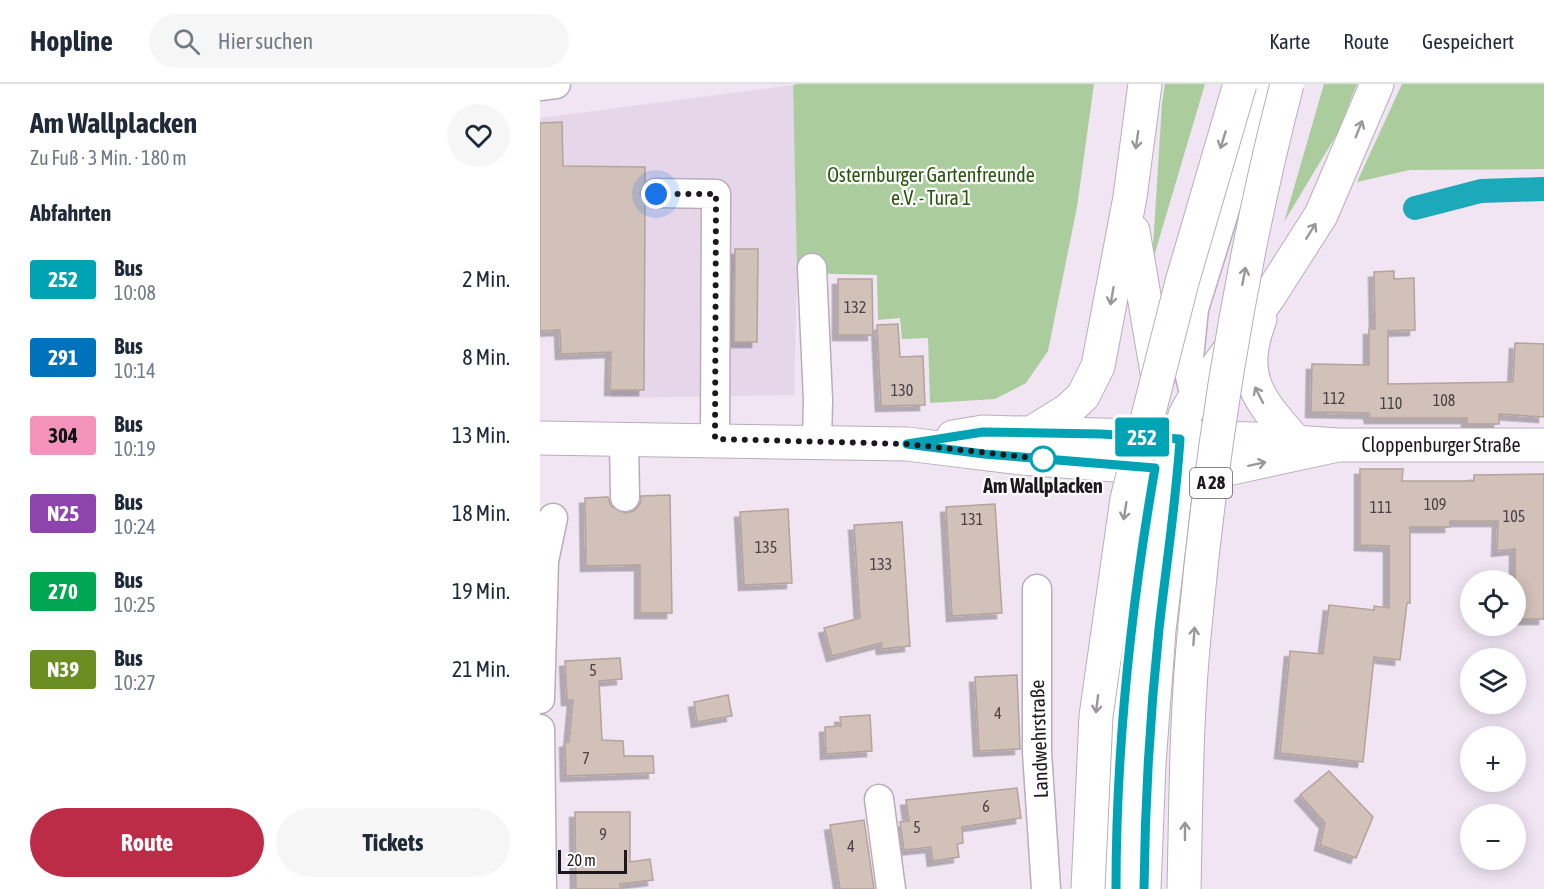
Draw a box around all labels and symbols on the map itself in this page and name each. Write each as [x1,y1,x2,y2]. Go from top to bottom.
one-way arrow [1354,120,1365,139]
one-way arrow [1132,130,1143,150]
one-way arrow [1217,130,1228,149]
park label: Osternburger Gartenfreunde e.V. - Tura 1 [827,163,1035,209]
your location [641,179,671,209]
one-way arrow [1305,223,1317,240]
one-way arrow [1239,267,1250,287]
one-way arrow [1106,285,1117,305]
house number: 132 [844,298,866,316]
house number: 130 [891,381,913,399]
one-way arrow [1253,386,1265,404]
house number: 112 [1323,389,1345,407]
house number: 108 [1433,391,1455,409]
house number: 110 [1380,394,1402,412]
line badge: 252 [1108,418,1176,456]
street label: Cloppenburger Straße [1361,433,1521,456]
marker: Am Wallplacken [1030,446,1056,472]
one-way arrow [1247,458,1266,470]
road number: A 28 [1190,468,1232,498]
place label: Am Wallplacken [982,474,1103,497]
house number: 109 [1424,495,1446,513]
house number: 111 [1370,498,1392,516]
one-way arrow [1119,501,1130,520]
house number: 105 [1503,507,1525,525]
house number: 131 [961,510,983,528]
house number: 135 [755,538,777,556]
house number: 133 [870,555,892,573]
one-way arrow [1189,626,1200,646]
house number: 5 [589,661,597,679]
street label: Landwehrstraße [1025,679,1052,799]
one-way arrow [1091,694,1102,713]
house number: 4 [994,704,1002,722]
house number: 7 [582,749,590,767]
house number: 6 [982,797,990,815]
house number: 5 [913,818,921,836]
one-way arrow [1179,821,1191,841]
house number: 9 [599,825,607,843]
house number: 4 [847,837,855,855]
scale bar [558,847,627,874]

